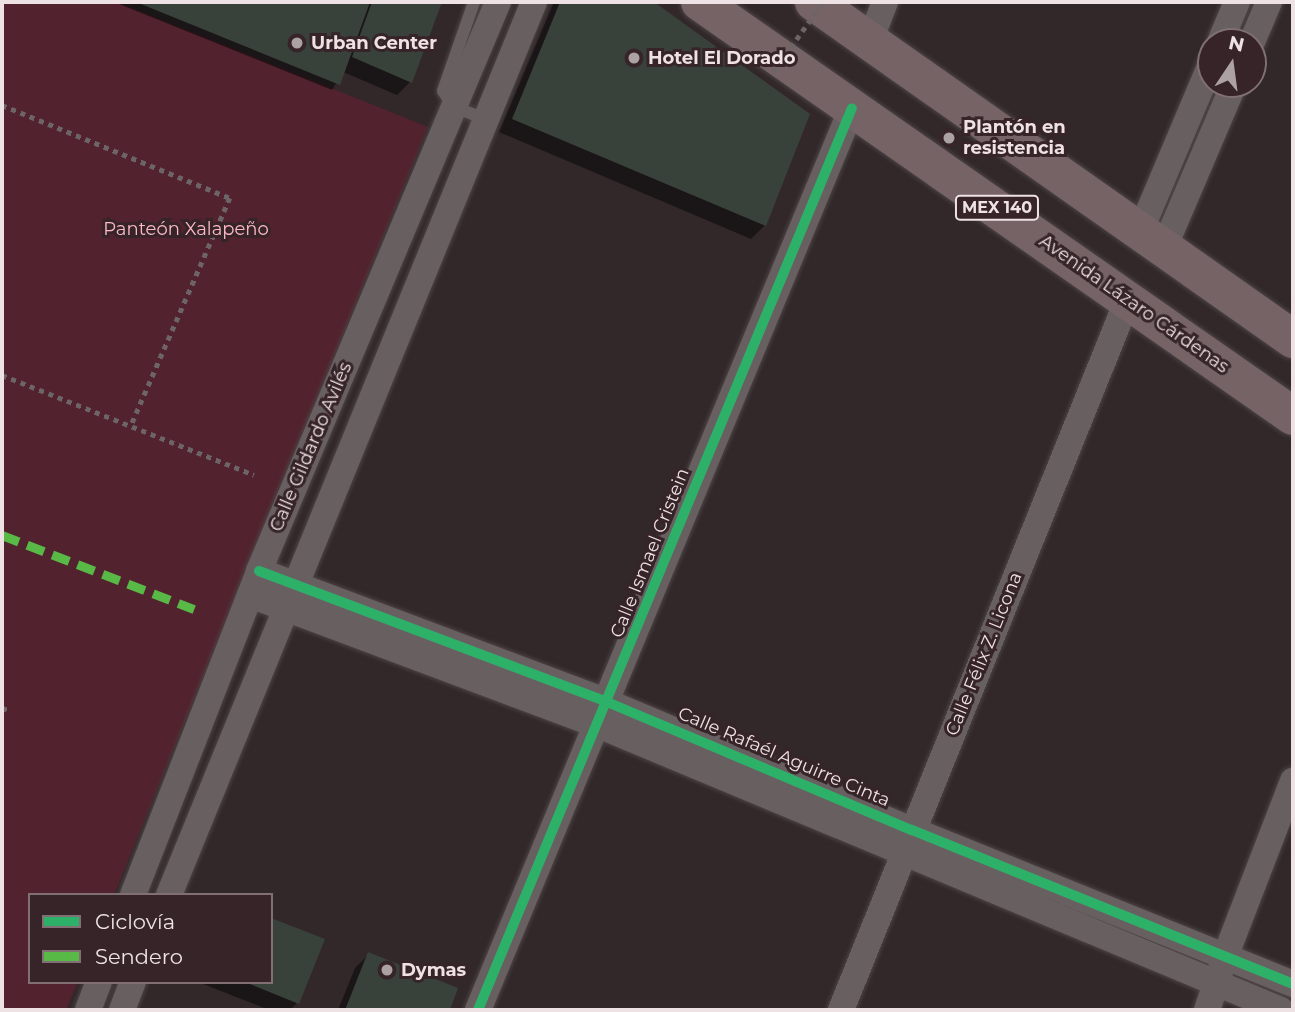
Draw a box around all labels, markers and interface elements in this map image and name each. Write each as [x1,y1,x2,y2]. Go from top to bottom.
north arrow [1197,28,1267,98]
text: N [1226,31,1246,57]
place label: Urban Center [311,32,437,54]
marker: Urban Center [289,35,305,51]
place label: Hotel El Dorado [648,47,795,69]
marker: Hotel El Dorado [626,50,642,66]
place label: Plantón en resistencia [963,117,1066,160]
marker: Plantón en resistencia [941,130,957,146]
road number: MEX 140 [953,196,1041,220]
park label: Panteón Xalapeño [103,218,269,240]
street label: Avenida Lázaro Cárdenas [1035,230,1233,378]
street label: Calle Gildardo Avilés [266,359,356,535]
street label: Calle Ismael Cristein [606,465,694,641]
street label: Calle Félix Z. Licona [941,569,1027,739]
street label: Calle Rafaél Aguirre Cinta [675,702,893,812]
legend [28,893,273,984]
text: Ciclovía [95,909,175,934]
text: Sendero [95,944,183,969]
place label: Dymas [401,959,466,981]
marker: Dymas [379,962,395,978]

